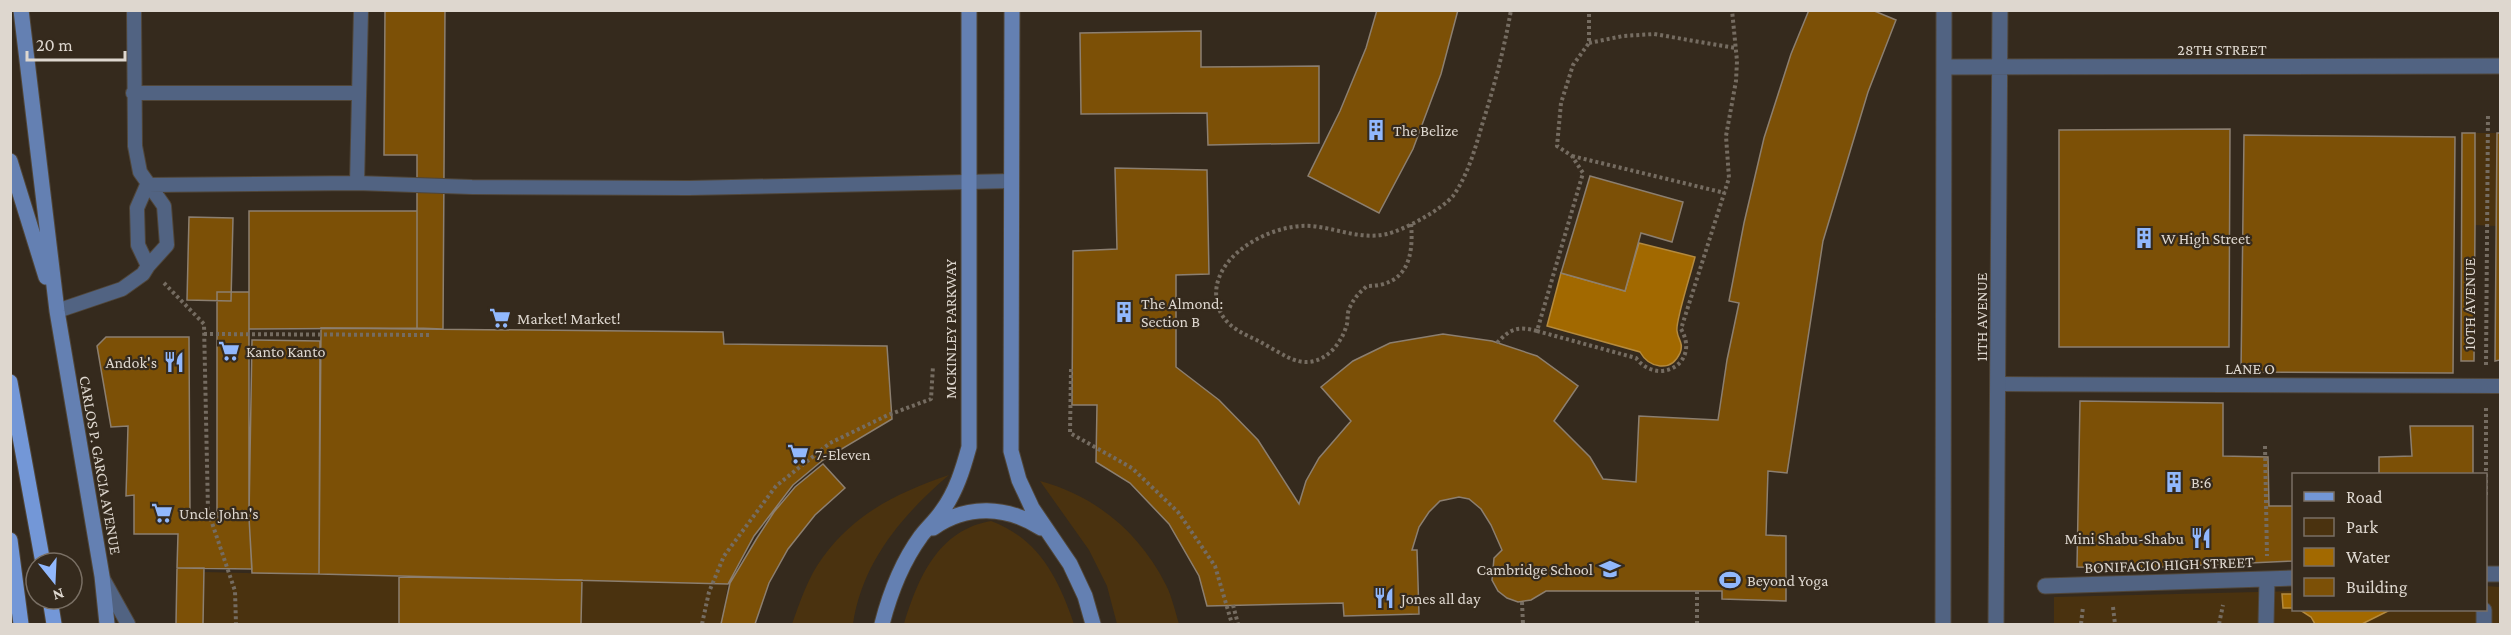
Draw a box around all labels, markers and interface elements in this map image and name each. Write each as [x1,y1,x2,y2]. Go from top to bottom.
scale bar [27,24,124,62]
text: 20 m [36,35,73,55]
street label: 28TH STREET [2177,41,2267,58]
building icon: The Belize [1364,118,1388,142]
place label: The Belize [1393,122,1458,139]
building icon: W High Street [2132,226,2156,250]
place label: W High Street [2161,230,2251,248]
street label: 10TH AVENUE [2461,257,2478,350]
street label: MCKINLEY PARKWAY [942,258,959,399]
street label: 11TH AVENUE [1973,272,1990,361]
place label: The Almond: Section B [1141,295,1223,330]
building icon: The Almond: Section B [1112,300,1136,324]
supermarket icon: Market! Market! [488,306,512,330]
place label: Market! Market! [517,310,621,327]
supermarket icon: Kanto Kanto [217,339,241,363]
place label: Kanto Kanto [246,343,325,360]
restaurant icon: Andok's [162,350,186,374]
place label: Andok's [105,354,157,371]
street label: LANE O [2225,360,2275,377]
street label: CARLOS P. GARCIA AVENUE [76,374,125,556]
supermarket icon: 7-Eleven [786,442,810,466]
place label: 7-Eleven [815,446,871,463]
building icon: B:6 [2162,470,2186,494]
legend [2292,473,2487,611]
place label: B:6 [2191,474,2212,491]
text: Road [2346,487,2383,507]
supermarket icon: Uncle John's [150,501,174,525]
place label: Uncle John's [179,505,259,523]
text: Park [2346,517,2378,537]
restaurant icon: Mini Shabu-Shabu [2189,526,2213,550]
place label: Mini Shabu-Shabu [2065,530,2185,547]
text: Water [2346,547,2391,567]
north arrow [24,551,84,611]
street label: BONIFACIO HIGH STREET [2084,553,2254,576]
school or university icon: Cambridge School [1598,557,1622,581]
place label: Cambridge School [1476,561,1593,579]
sports icon: Beyond Yoga [1718,568,1742,592]
place label: Beyond Yoga [1747,572,1829,590]
text: Building [2346,577,2408,597]
text: N [51,585,66,605]
restaurant icon: Jones all day [1372,586,1396,610]
place label: Jones all day [1399,590,1481,608]

